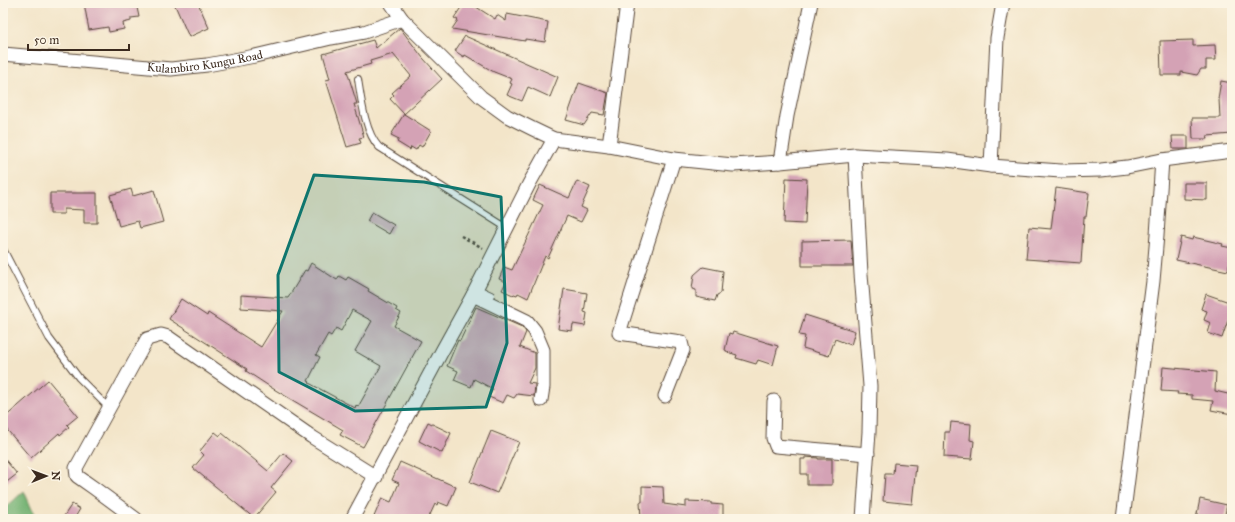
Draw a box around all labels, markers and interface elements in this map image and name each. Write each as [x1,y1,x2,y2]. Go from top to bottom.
scale bar [28,26,129,52]
text: 50 m [34,33,59,47]
street label: Kulambiro Kungu Road [146,47,264,76]
north arrow [26,456,66,496]
text: N [49,471,62,481]

